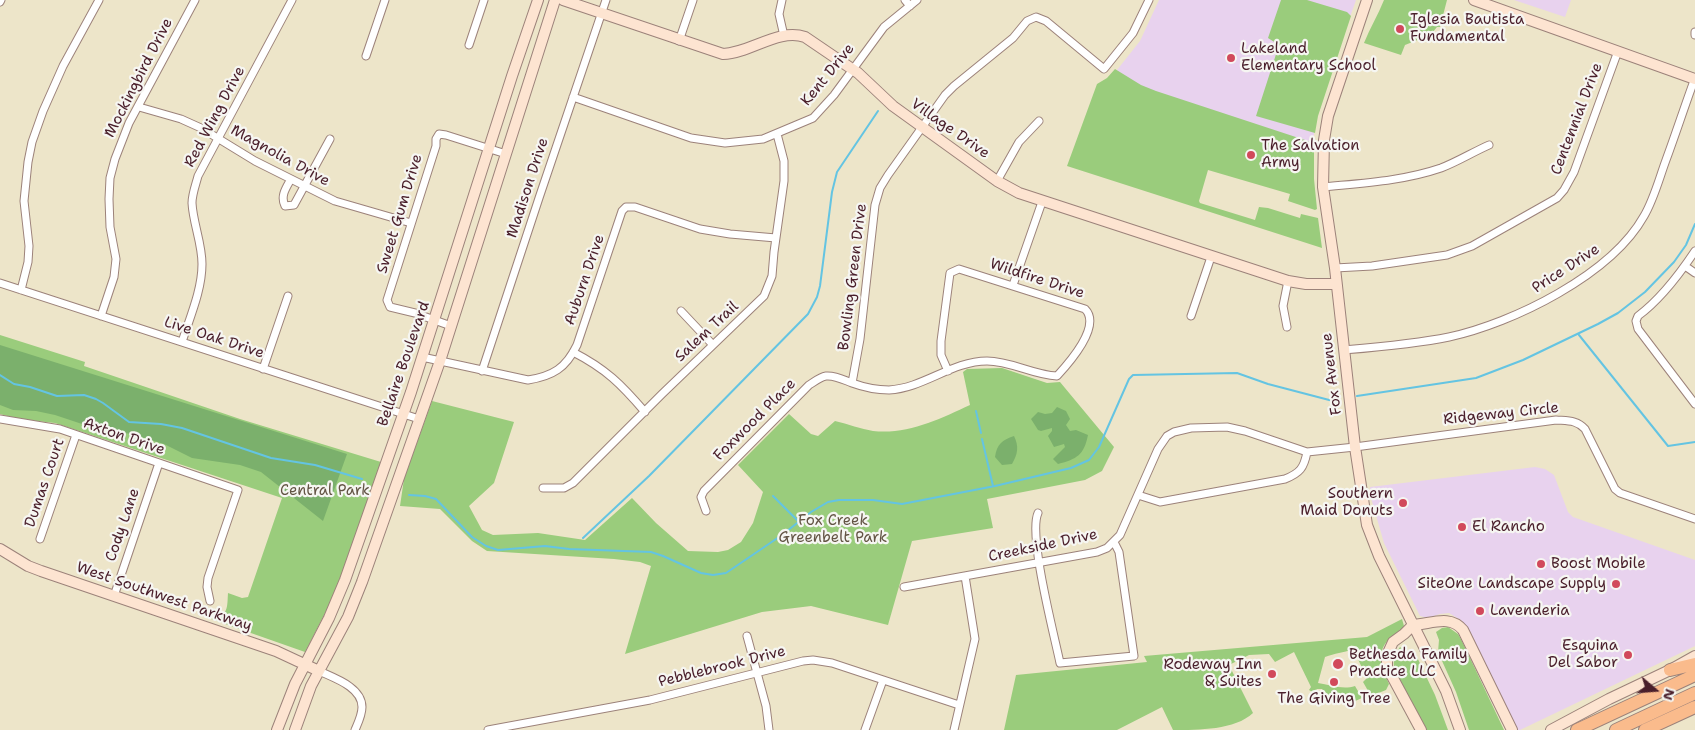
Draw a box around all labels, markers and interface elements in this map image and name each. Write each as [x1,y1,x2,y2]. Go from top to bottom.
place label: Iglesia Bautista Fundamental [1410,11,1524,46]
street label: Mockingbird Drive [101,15,177,141]
marker: Iglesia Bautista Fundamental [1394,23,1406,35]
street label: Kent Drive [797,40,859,110]
place label: Lakeland Elementary School [1241,40,1376,75]
marker: Lakeland Elementary School [1225,52,1237,64]
street label: Centennial Drive [1547,60,1607,178]
street label: Red Wing Drive [181,64,249,170]
street label: Village Drive [907,95,993,163]
street label: Magnolia Drive [227,121,333,191]
street label: Madison Drive [503,136,553,240]
place label: The Salvation Army [1261,137,1359,172]
marker: The Salvation Army [1245,149,1257,161]
street label: Sweet Gum Drive [373,152,427,276]
street label: Bowling Green Drive [835,202,871,352]
street label: Auburn Drive [561,232,609,328]
street label: Price Drive [1529,241,1603,297]
street label: Wildfire Drive [987,255,1087,303]
street label: Salem Trail [672,298,742,366]
street label: Bellaire Boulevard [374,299,434,429]
street label: Live Oak Drive [162,313,266,363]
street label: Fox Avenue [1318,332,1346,416]
street label: Foxwood Place [710,375,800,465]
street label: Ridgeway Circle [1442,399,1560,429]
street label: Axton Drive [81,415,167,459]
street label: Dumas Court [21,436,69,530]
park label: Central Park [280,482,370,500]
place label: Southern Maid Donuts [1300,485,1393,520]
street label: Cody Lane [102,486,144,564]
marker: Southern Maid Donuts [1397,497,1409,509]
park label: Fox Creek Greenbelt Park [779,512,887,547]
place label: El Rancho [1472,518,1545,536]
marker: El Rancho [1456,521,1468,533]
street label: Creekside Drive [987,526,1099,566]
place label: Boost Mobile [1551,555,1646,573]
street label: West Southwest Parkway [74,558,254,636]
marker: Boost Mobile [1535,558,1547,570]
place label: SiteOne Landscape Supply [1418,575,1606,593]
marker: SiteOne Landscape Supply [1610,578,1622,590]
place label: Lavenderia [1490,602,1570,620]
marker: Lavenderia [1474,605,1486,617]
place label: Esquina Del Sabor [1548,637,1618,672]
street label: Pebblebrook Drive [657,642,787,692]
place label: Bethesda Family Practice LLC [1349,646,1468,681]
marker: Esquina Del Sabor [1622,649,1634,661]
place label: Rodeway Inn & Suites [1163,656,1262,691]
marker: Bethesda Family Practice LLC [1331,657,1345,671]
north arrow [1630,665,1680,715]
marker: Rodeway Inn & Suites [1266,668,1278,680]
marker: The Giving Tree [1328,676,1340,688]
text: N [1659,687,1680,703]
place label: The Giving Tree [1277,690,1391,708]

